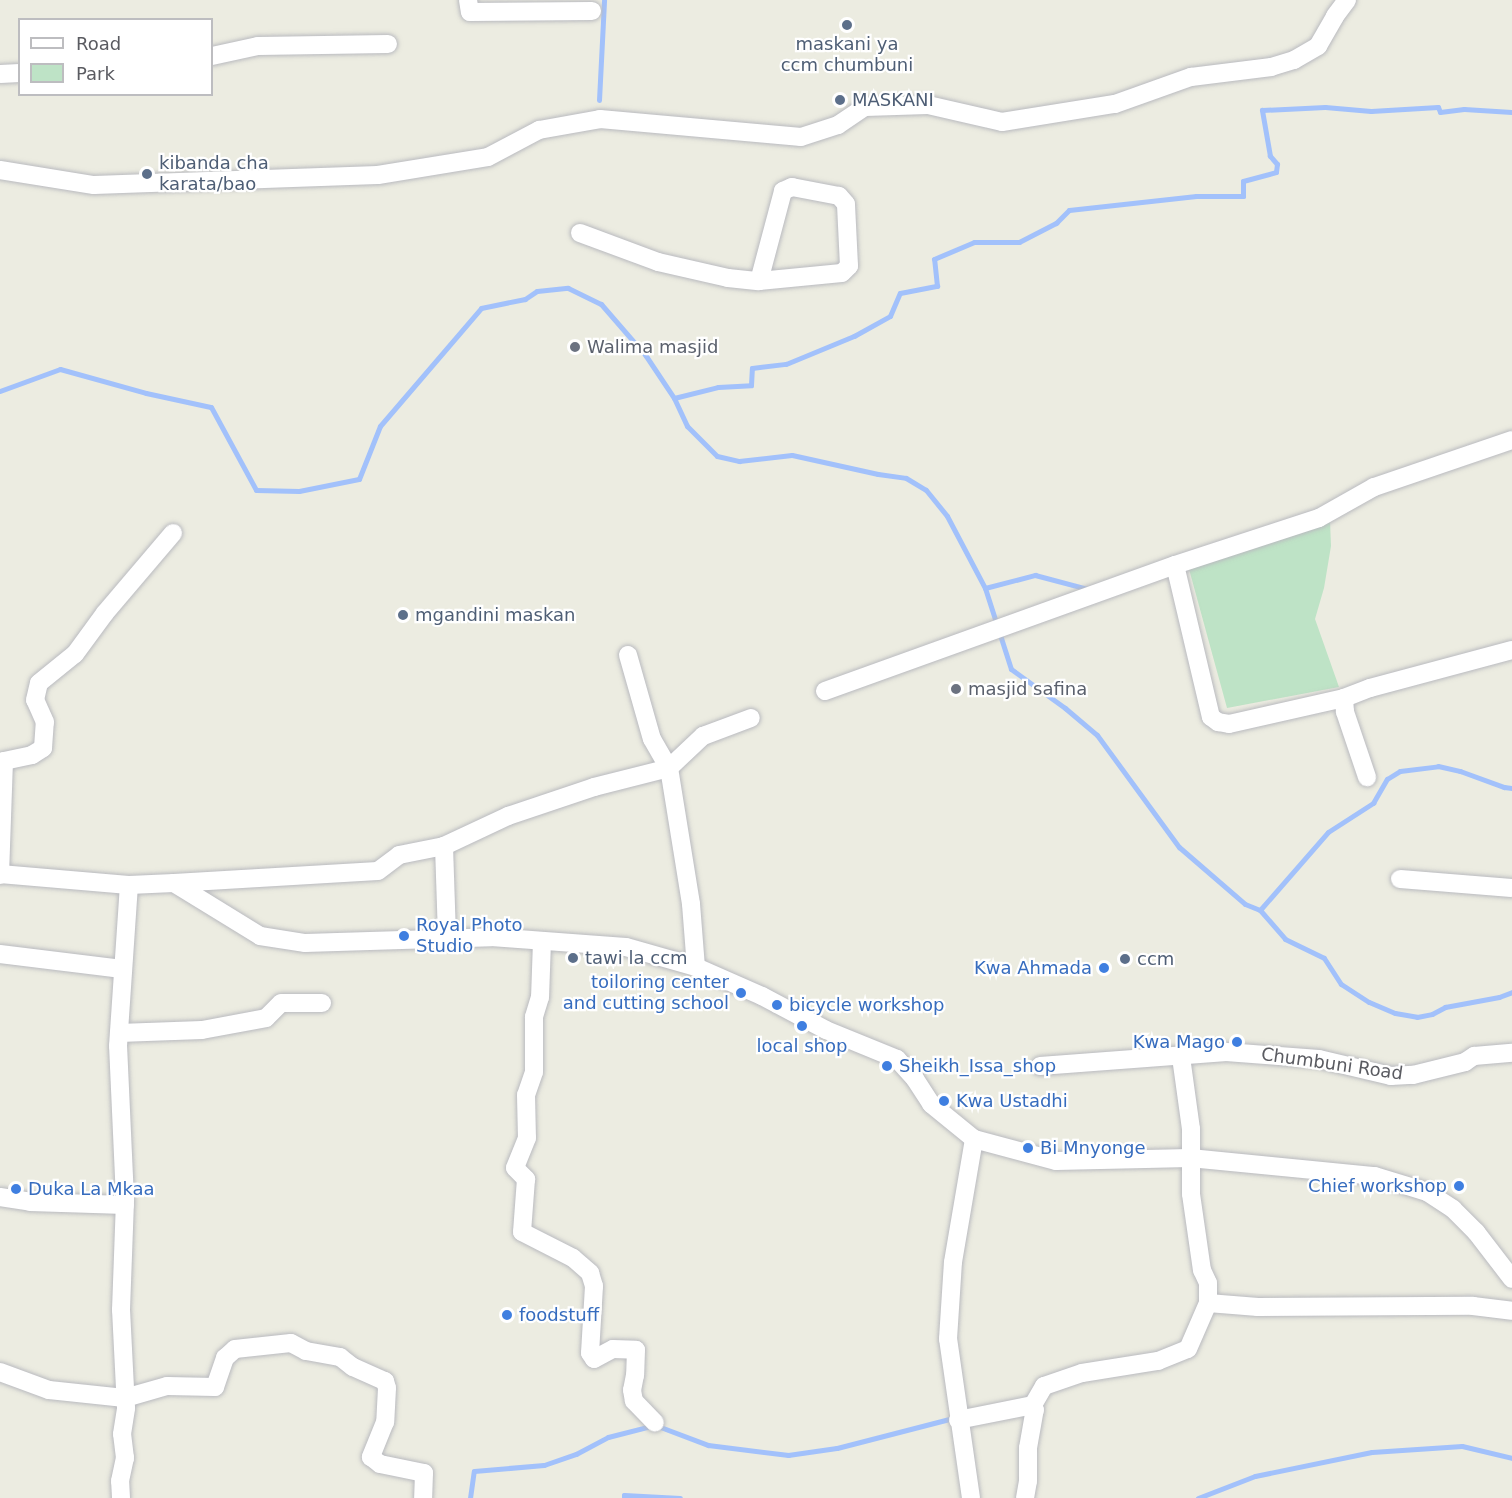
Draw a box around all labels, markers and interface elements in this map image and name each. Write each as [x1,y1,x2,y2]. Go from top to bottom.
legend [18,18,213,96]
marker: maskani ya ccm chumbuni [840,18,854,32]
text: Road [76,33,121,54]
place label: maskani ya ccm chumbuni [781,34,913,76]
text: Park [76,63,115,84]
place label: MASKANI [852,89,934,111]
marker: MASKANI [833,93,847,107]
place label: kibanda cha karata/bao [159,153,269,195]
marker: kibanda cha karata/bao [140,167,154,181]
place label: Walima masjid [587,336,718,358]
marker: Walima masjid [568,340,582,354]
place label: mgandini maskan [415,604,575,626]
marker: mgandini maskan [396,608,410,622]
place label: masjid safina [968,678,1087,700]
marker: masjid safina [949,682,963,696]
place label: Royal Photo Studio [416,915,522,958]
marker: Royal Photo Studio [397,929,411,943]
place label: tawi la ccm [585,947,688,969]
place label: ccm [1137,948,1174,970]
marker: tawi la ccm [566,951,580,965]
marker: ccm [1118,952,1132,966]
place label: Kwa Ahmada [974,957,1092,979]
marker: Kwa Ahmada [1097,961,1111,975]
place label: toiloring center and cutting school [563,972,729,1014]
marker: toiloring center and cutting school [734,986,748,1000]
place label: bicycle workshop [789,994,944,1016]
marker: bicycle workshop [770,998,784,1012]
marker: local shop [795,1019,809,1033]
place label: Kwa Mago [1133,1031,1225,1053]
place label: local shop [757,1035,847,1057]
marker: Kwa Mago [1230,1035,1244,1049]
street label: Chumbuni Road [1260,1043,1404,1085]
place label: Sheikh_Issa_shop [899,1055,1056,1077]
marker: Sheikh_Issa_shop [880,1059,894,1073]
place label: Kwa Ustadhi [956,1090,1068,1112]
marker: Kwa Ustadhi [937,1094,951,1108]
place label: Bi Mnyonge [1040,1137,1146,1159]
marker: Bi Mnyonge [1021,1141,1035,1155]
place label: Chief workshop [1308,1175,1447,1197]
place label: Duka La Mkaa [28,1178,155,1200]
marker: Chief workshop [1452,1179,1466,1193]
marker: Duka La Mkaa [9,1182,23,1196]
place label: foodstuff [519,1304,599,1326]
marker: foodstuff [500,1308,514,1322]

